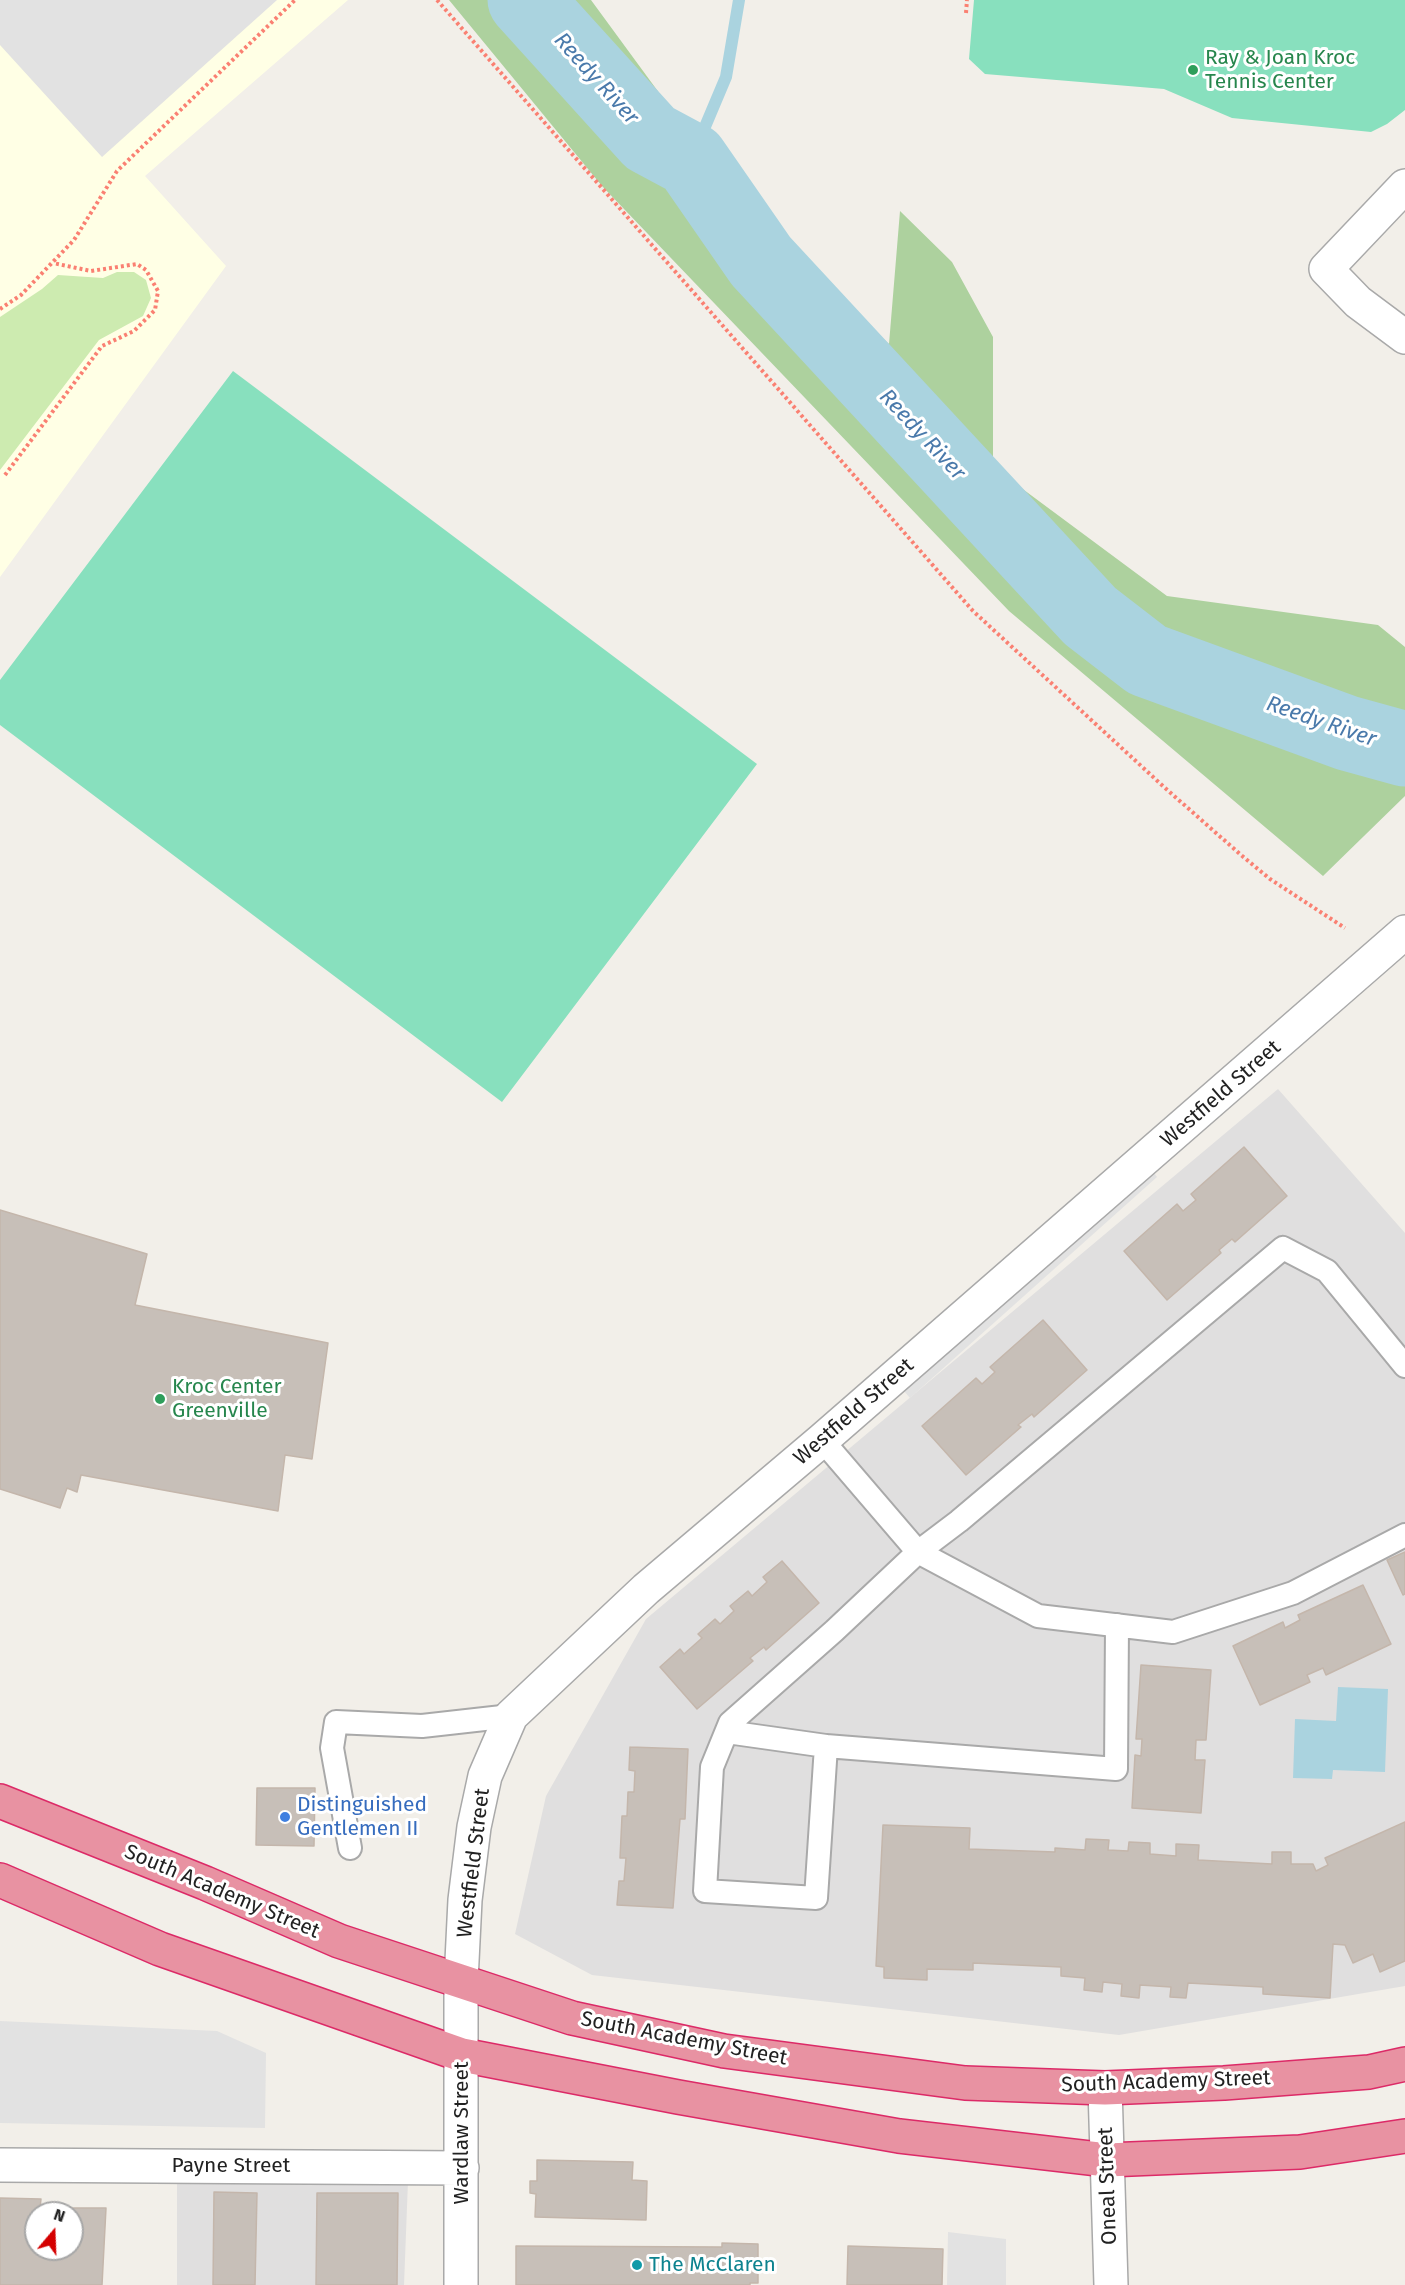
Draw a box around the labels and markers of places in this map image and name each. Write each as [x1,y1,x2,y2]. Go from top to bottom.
place label: Ray & Joan Kroc Tennis Center [1205,45,1355,95]
marker: Ray & Joan Kroc Tennis Center [1186,63,1200,77]
place label: Kroc Center Greenville [172,1374,282,1424]
marker: Kroc Center Greenville [153,1392,167,1406]
place label: Distinguished Gentlemen II [297,1792,427,1842]
marker: Distinguished Gentlemen II [278,1810,292,1824]
place label: The McClaren [649,2252,776,2278]
marker: The McClaren [630,2258,644,2272]

